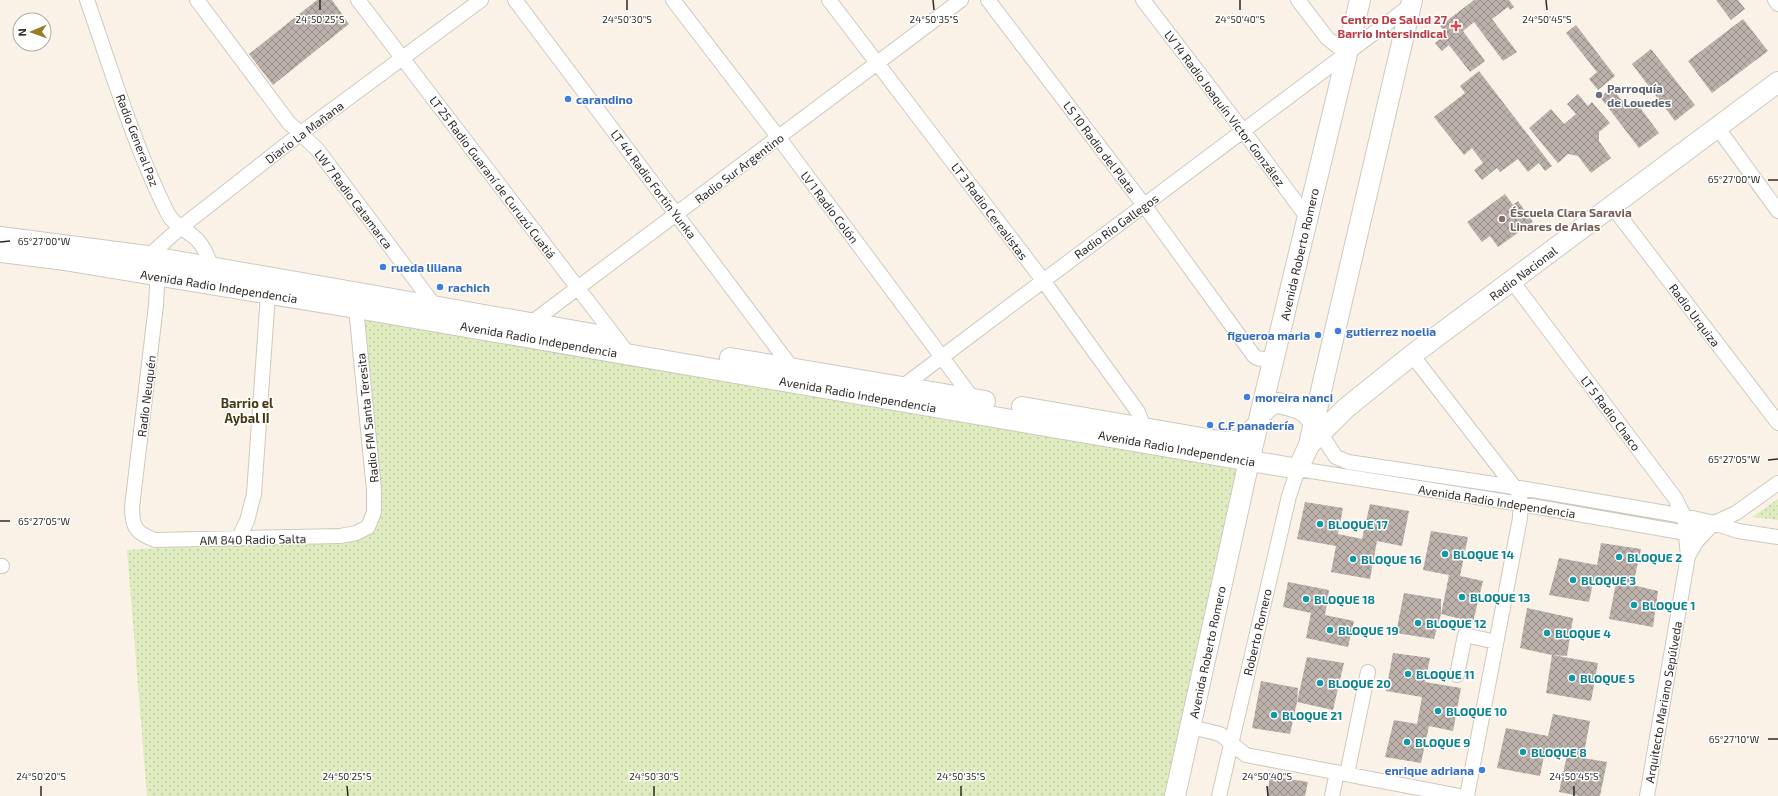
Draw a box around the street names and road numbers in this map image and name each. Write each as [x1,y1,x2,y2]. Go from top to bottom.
street label: LV 14 Radio Joaquín Víctor González [1162,27,1288,189]
street label: Radio General Paz [114,92,162,188]
street label: LT 25 Radio Guaraní de Curuzú Cuatiá [427,93,559,261]
street label: Diario La Mañana [262,98,346,166]
street label: LS 10 Radio del Plata [1061,98,1139,196]
street label: LT 44 Radio Fortín Yunka [609,127,699,241]
street label: Radio Sur Argentino [692,130,786,206]
street label: LW 7 Radio Catamarca [312,147,396,251]
street label: LT 3 Radio Cerealistas [949,160,1031,262]
street label: LV 1 Radio Colón [798,168,862,246]
street label: Avenida Roberto Romero [1277,186,1321,321]
street label: Radio Río Gallegos [1071,191,1161,261]
street label: Radio Nacional [1486,243,1560,303]
street label: Avenida Radio Independencia [139,267,299,305]
street label: Radio Urquiza [1667,281,1723,349]
street label: Avenida Radio Independencia [460,318,618,360]
street label: Radio FM Santa Teresita [353,352,381,484]
street label: Radio Neuquén [134,354,158,438]
street label: Avenida Radio Independencia [779,373,937,415]
street label: LT 5 Radio Chaco [1578,373,1644,453]
street label: Avenida Radio Independencia [1098,427,1256,469]
street label: Avenida Radio Independencia [1417,482,1577,520]
street label: AM 840 Radio Salta [200,531,306,547]
street label: Avenida Roberto Romero [1186,584,1228,719]
street label: Roberto Romero [1240,587,1274,677]
street label: Arquitecto Mariano Sepúlveda [1642,620,1684,784]

